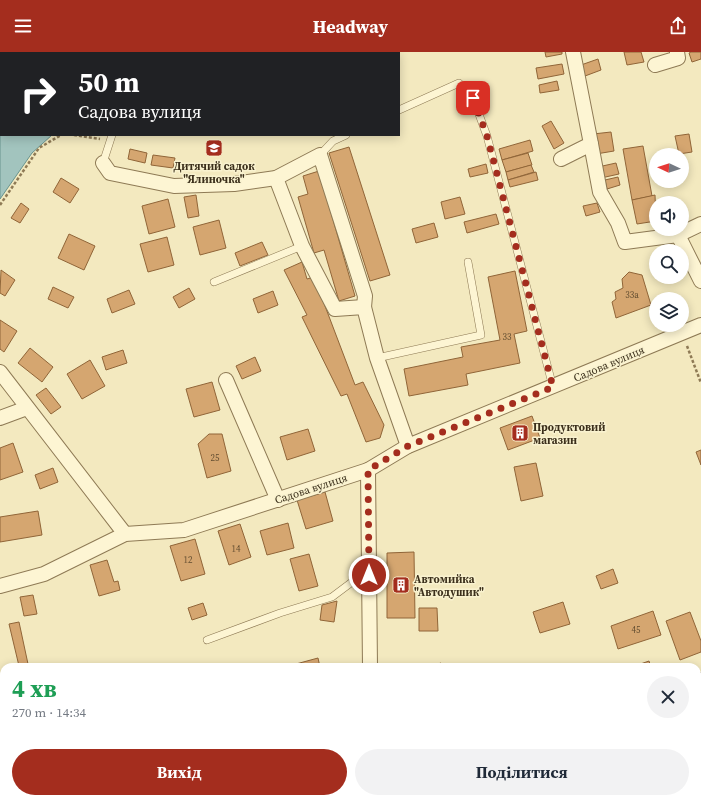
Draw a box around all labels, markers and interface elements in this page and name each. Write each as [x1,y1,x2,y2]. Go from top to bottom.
text: Headway [313,14,388,39]
icon: menu [12,15,34,37]
icon: share [667,15,689,37]
text: 50 m [78,63,140,101]
icon: right [12,68,64,120]
pin [456,81,490,115]
icon: arrive [462,87,484,109]
text: Садова вулиця [78,99,202,124]
school or university icon: Дитячий садок "Ялиночка" [204,138,224,158]
north arrow [649,148,689,188]
map controls [649,148,689,332]
place label: Дитячий садок "Ялиночка" [173,159,255,187]
button: sound [649,196,689,236]
button: search [649,244,689,284]
house number: 33а [625,289,639,301]
button: layers [649,292,689,332]
house number: 33 [502,331,512,343]
street label: Садова вулиця [571,342,647,386]
place label: Продуктовий магазин [533,420,606,448]
building icon: Продуктовий магазин [510,423,530,443]
house number: 25 [210,452,220,464]
street label: Садова вулиця [273,470,349,508]
house number: 14 [231,543,241,555]
house number: 12 [183,554,193,566]
position arrow [348,554,390,596]
place label: Автомийка "Автодушик" [414,572,484,600]
building icon: Автомийка "Автодушик" [391,575,411,595]
house number: 45 [631,624,641,636]
text: 4 хв [12,672,57,705]
button: close [647,676,689,718]
text: 270 m · 14:34 [12,704,86,721]
button: Вихід [12,749,347,795]
button: Поділитися [355,749,689,795]

